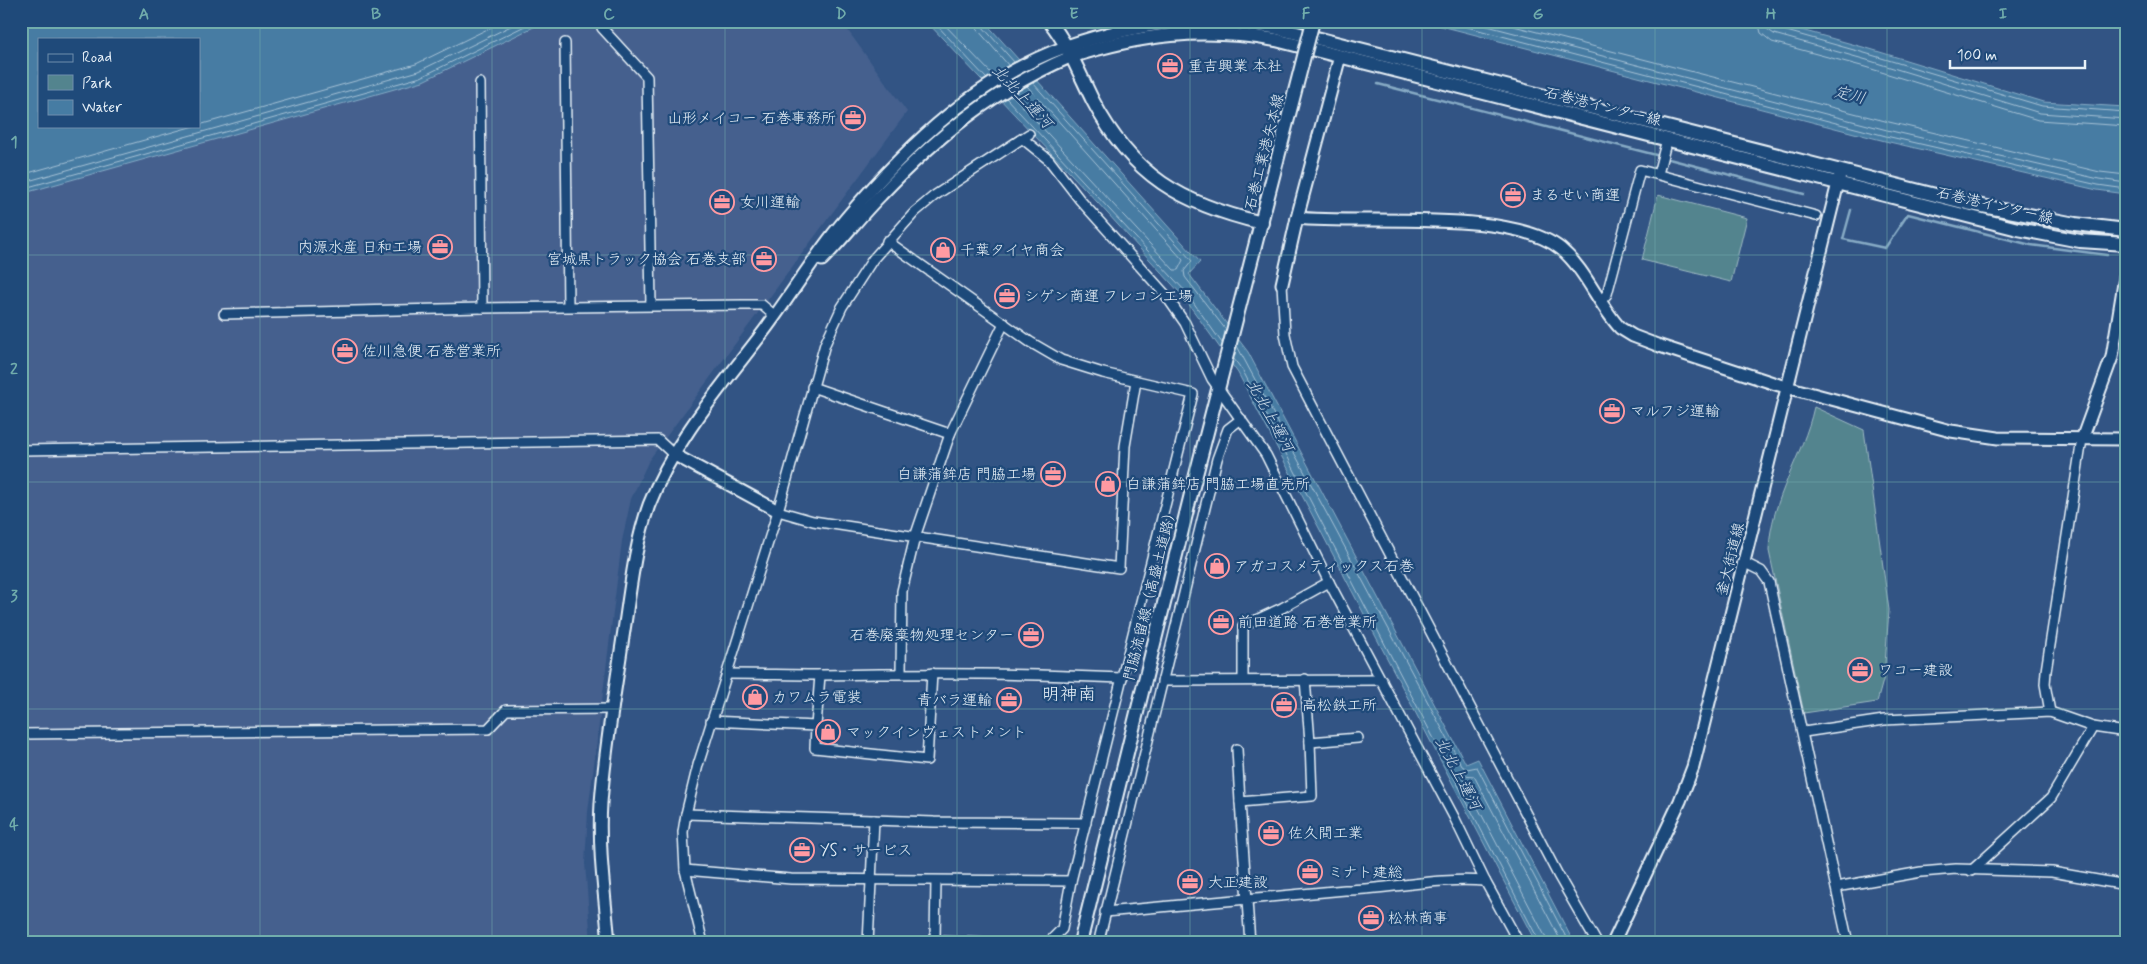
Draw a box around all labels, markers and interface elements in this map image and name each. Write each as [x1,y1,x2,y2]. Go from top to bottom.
text: A [139,4,149,25]
text: B [371,4,381,25]
text: C [603,4,615,25]
text: D [835,4,847,25]
text: E [1069,4,1079,25]
text: F [1302,4,1311,25]
text: G [1533,4,1544,25]
text: H [1766,4,1777,25]
text: I [1999,4,2008,25]
legend [38,38,200,128]
scale bar [1950,38,2084,70]
text: 100 m [1957,46,1997,66]
text: Road [82,48,112,68]
office icon: 重吉興業 本社 [1157,53,1183,79]
place label: 重吉興業 本社 [1188,57,1282,77]
water label: 北北上運河 [987,61,1058,135]
text: Park [82,74,112,94]
water label: 定川 [1832,81,1868,110]
street label: 石巻港インター線 [1542,83,1663,131]
street label: 石巻工業港矢本線 [1241,92,1289,213]
text: Water [82,98,122,118]
office icon: 山形メイコー 石巻事務所 [840,105,866,131]
place label: 山形メイコー 石巻事務所 [667,109,836,129]
text: 1 [10,132,18,153]
office icon: まるせい商運 [1500,182,1526,208]
street label: 石巻港インター線 [1934,183,2055,229]
place label: まるせい商運 [1530,186,1620,206]
office icon: 女川運輸 [709,189,735,215]
place label: 女川運輸 [740,193,800,213]
office icon: 内源水産 日和工場 [427,234,453,260]
shop icon: 千葉タイヤ商会 [930,237,956,263]
place label: 内源水産 日和工場 [298,238,422,258]
place label: 千葉タイヤ商会 [960,241,1064,261]
office icon: 宮城県トラック協会 石巻支部 [751,246,777,272]
place label: 宮城県トラック協会 石巻支部 [547,250,746,270]
office icon: シゲン商運 フレコン工場 [994,283,1020,309]
place label: シゲン商運 フレコン工場 [1024,287,1193,307]
office icon: 佐川急便 石巻営業所 [332,338,358,364]
place label: 佐川急便 石巻営業所 [362,342,501,362]
text: 2 [10,359,18,380]
water label: 北北上運河 [1241,376,1299,458]
office icon: マルフジ運輸 [1599,398,1625,424]
place label: マルフジ運輸 [1630,402,1720,422]
office icon: 白謙蒲鉾店 門脇工場 [1040,461,1066,487]
place label: 白謙蒲鉾店 門脇工場 [897,465,1036,485]
shop icon: 白謙蒲鉾店 門脇工場直売所 [1095,471,1121,497]
place label: 白謙蒲鉾店 門脇工場直売所 [1126,475,1310,495]
street label: 門脇流留線（高盛土道路） [1119,503,1182,683]
street label: 釜大街道線 [1712,520,1750,598]
shop icon: アガコスメティックス石巻 [1204,553,1230,579]
place label: アガコスメティックス石巻 [1234,557,1415,577]
text: 3 [10,586,18,607]
office icon: 前田道路 石巻営業所 [1208,609,1234,635]
place label: 前田道路 石巻営業所 [1238,613,1377,633]
office icon: 石巻廃棄物処理センター [1018,622,1044,648]
place label: 石巻廃棄物処理センター [850,626,1014,646]
office icon: ワコー建設 [1847,657,1873,683]
place label: ワコー建設 [1878,661,1953,681]
district label: 明神南 [1042,683,1096,707]
shop icon: カワムラ電装 [742,684,768,710]
office icon: 青バラ運輸 [996,687,1022,713]
place label: カワムラ電装 [772,688,862,708]
place label: 青バラ運輸 [917,691,992,711]
office icon: 高松鉄工所 [1271,692,1297,718]
place label: 高松鉄工所 [1302,696,1377,716]
shop icon: マックインヴェストメント [815,719,841,745]
place label: マックインヴェストメント [846,723,1027,743]
water label: 北北上運河 [1430,733,1487,816]
text: 4 [9,814,19,835]
office icon: 佐久間工業 [1258,820,1284,846]
place label: 佐久間工業 [1288,824,1363,844]
office icon: YS・サービス [789,837,815,863]
place label: YS・サービス [820,841,912,861]
office icon: ミナト建総 [1297,859,1323,885]
place label: ミナト建総 [1328,863,1403,883]
office icon: 大正建設 [1177,869,1203,895]
place label: 大正建設 [1208,873,1268,893]
office icon: 松林商事 [1358,905,1384,931]
place label: 松林商事 [1388,909,1448,929]

